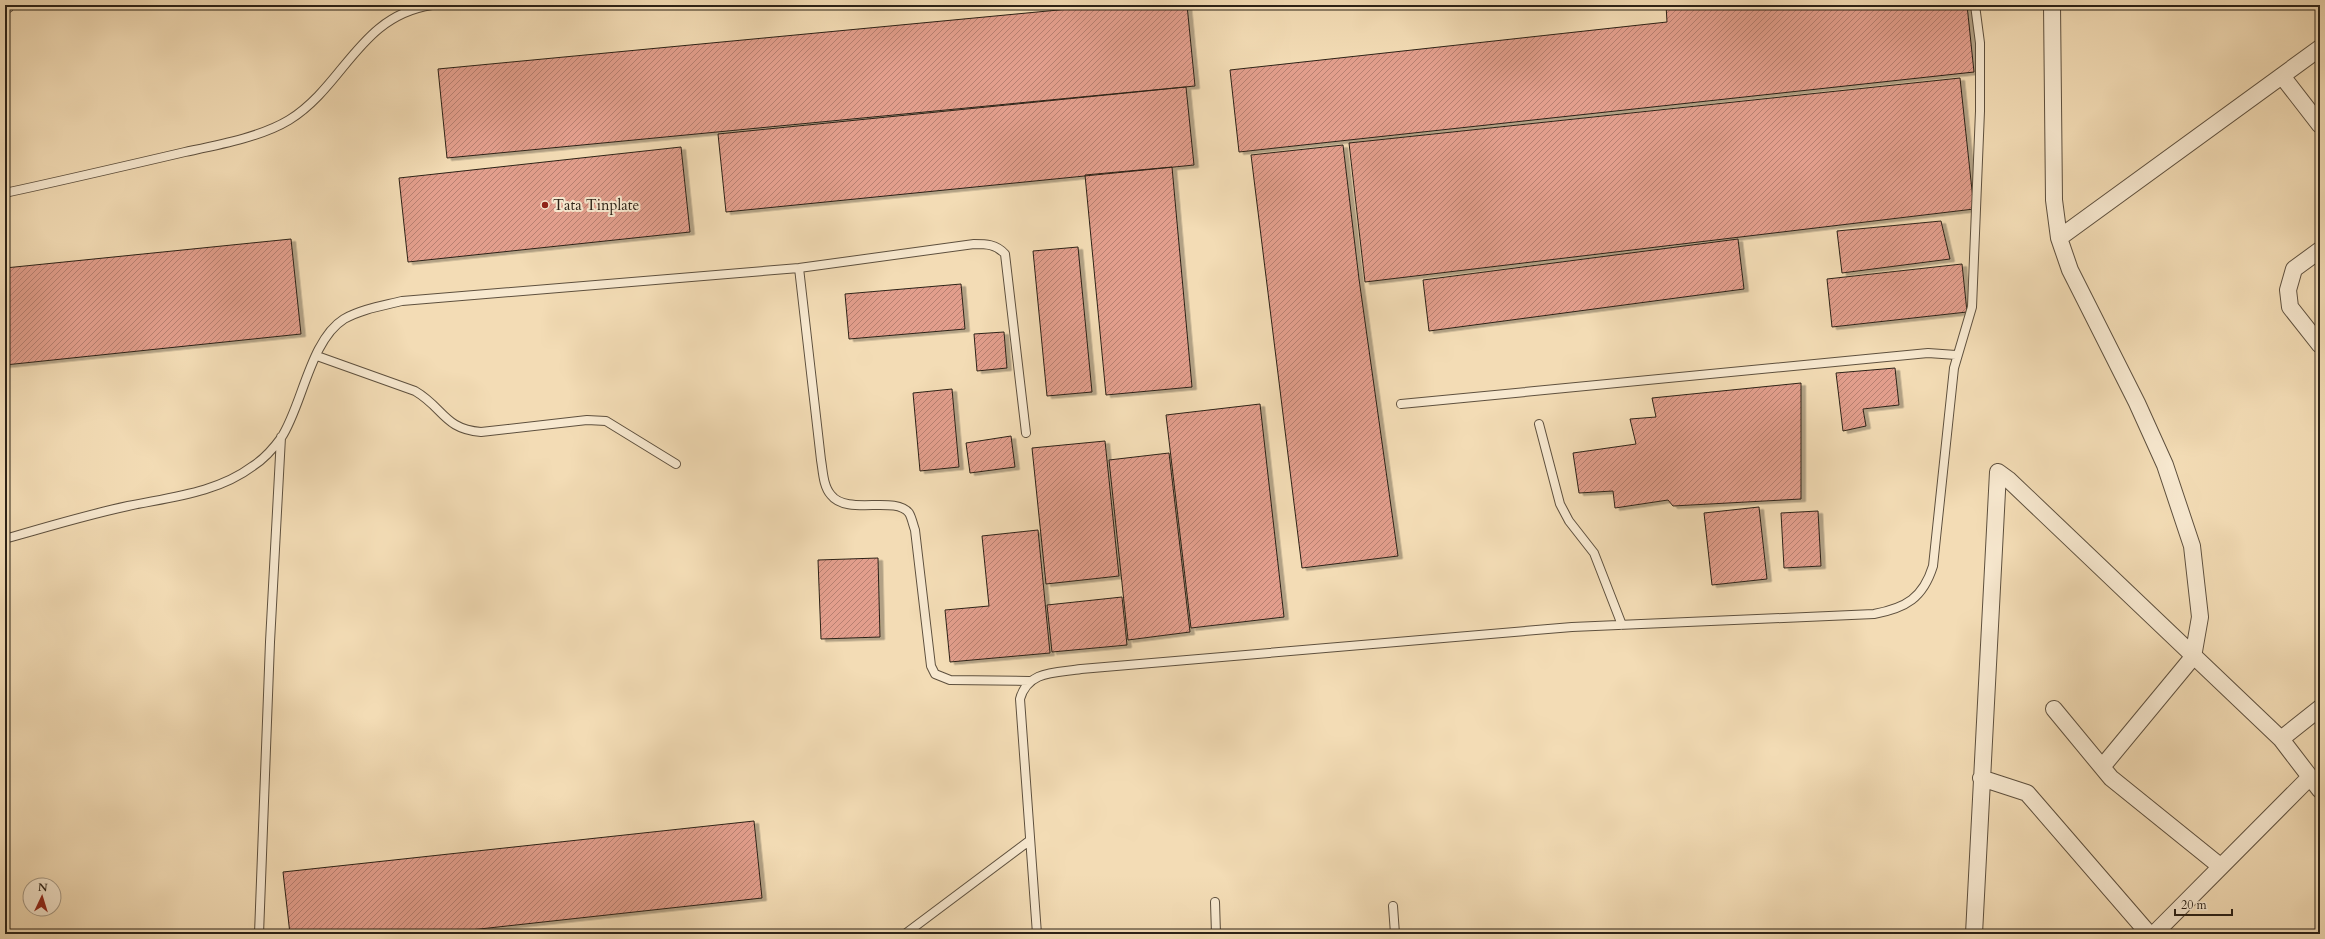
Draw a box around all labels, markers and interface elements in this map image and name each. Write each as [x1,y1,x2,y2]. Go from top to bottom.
place label: Tata Tinplate [553,195,639,215]
marker: Tata Tinplate [540,200,550,210]
north arrow [22,877,62,917]
text: N [37,880,48,895]
scale bar [2175,891,2232,917]
text: 20 m [2181,897,2208,913]

